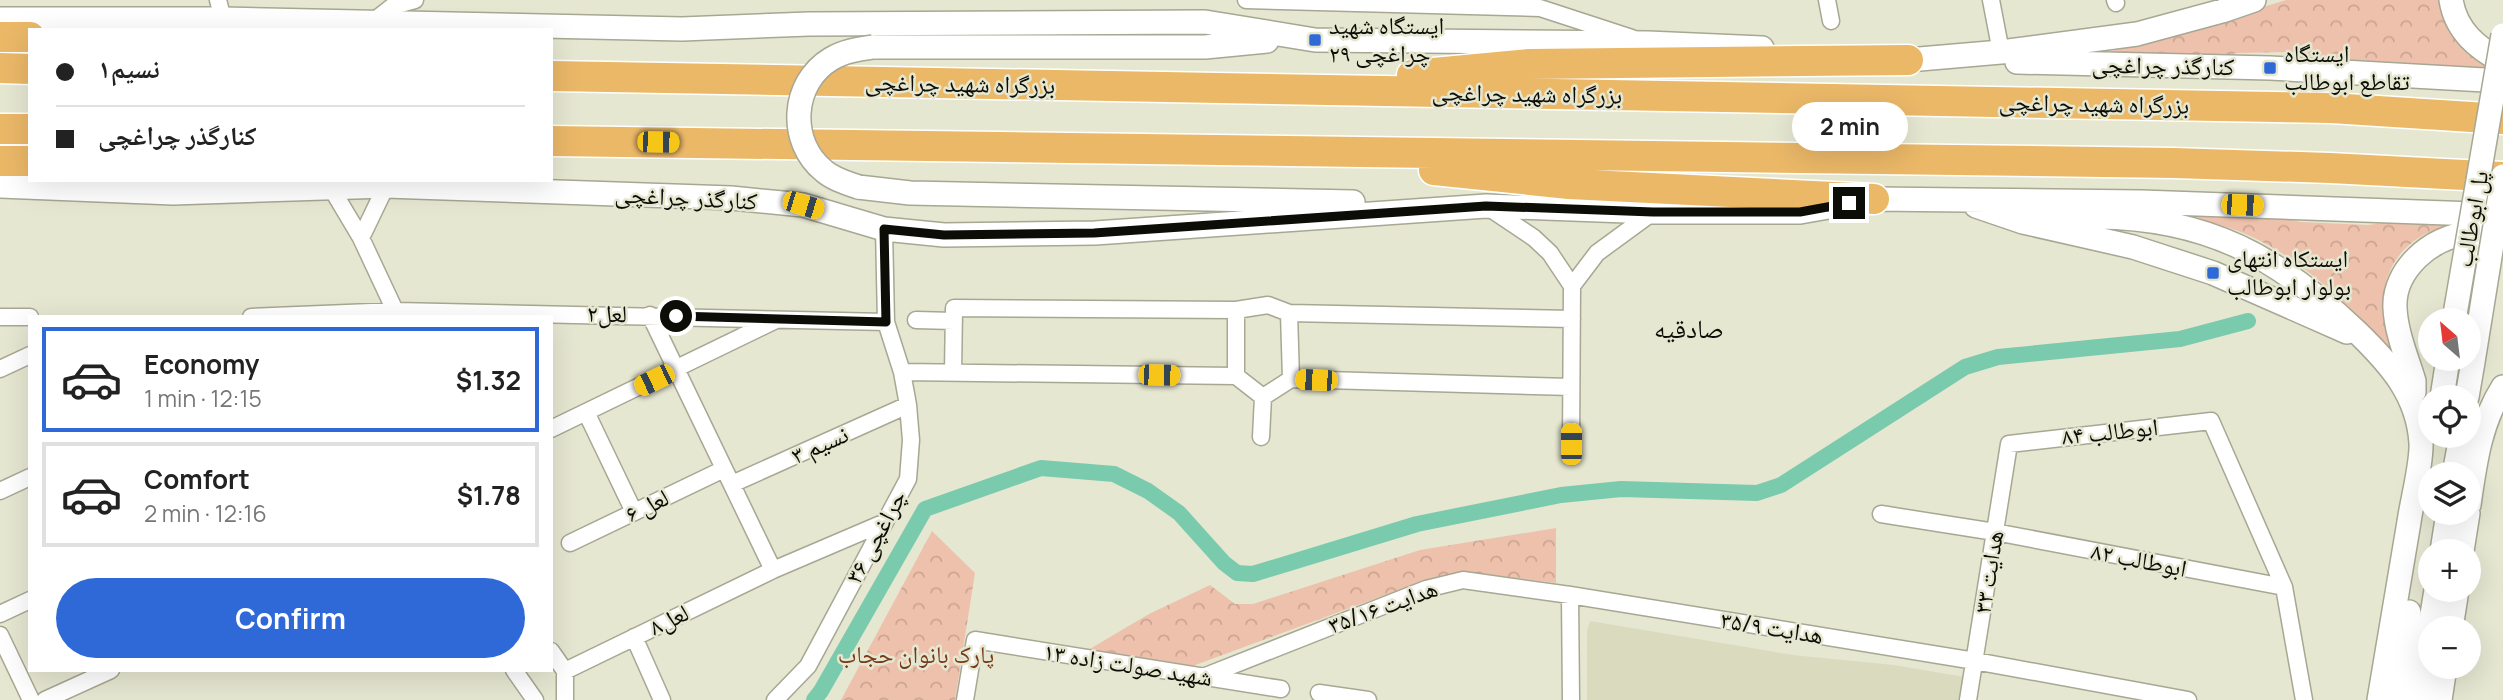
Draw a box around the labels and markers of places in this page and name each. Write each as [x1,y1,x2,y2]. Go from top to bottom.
place label: ایستگاه شهید چراغچی ۲۹ [1329,8,1444,69]
marker: ایستگاه شهید چراغچی ۲۹ [1307,32,1323,48]
place label: ایستگاه تقاطع ابوطالب [2284,36,2410,97]
marker: ایستگاه تقاطع ابوطالب [2262,60,2278,76]
place label: ایستکاه انتهای بولوار ابوطالب [2227,241,2351,302]
marker: ایستکاه انتهای بولوار ابوطالب [2205,265,2221,281]

